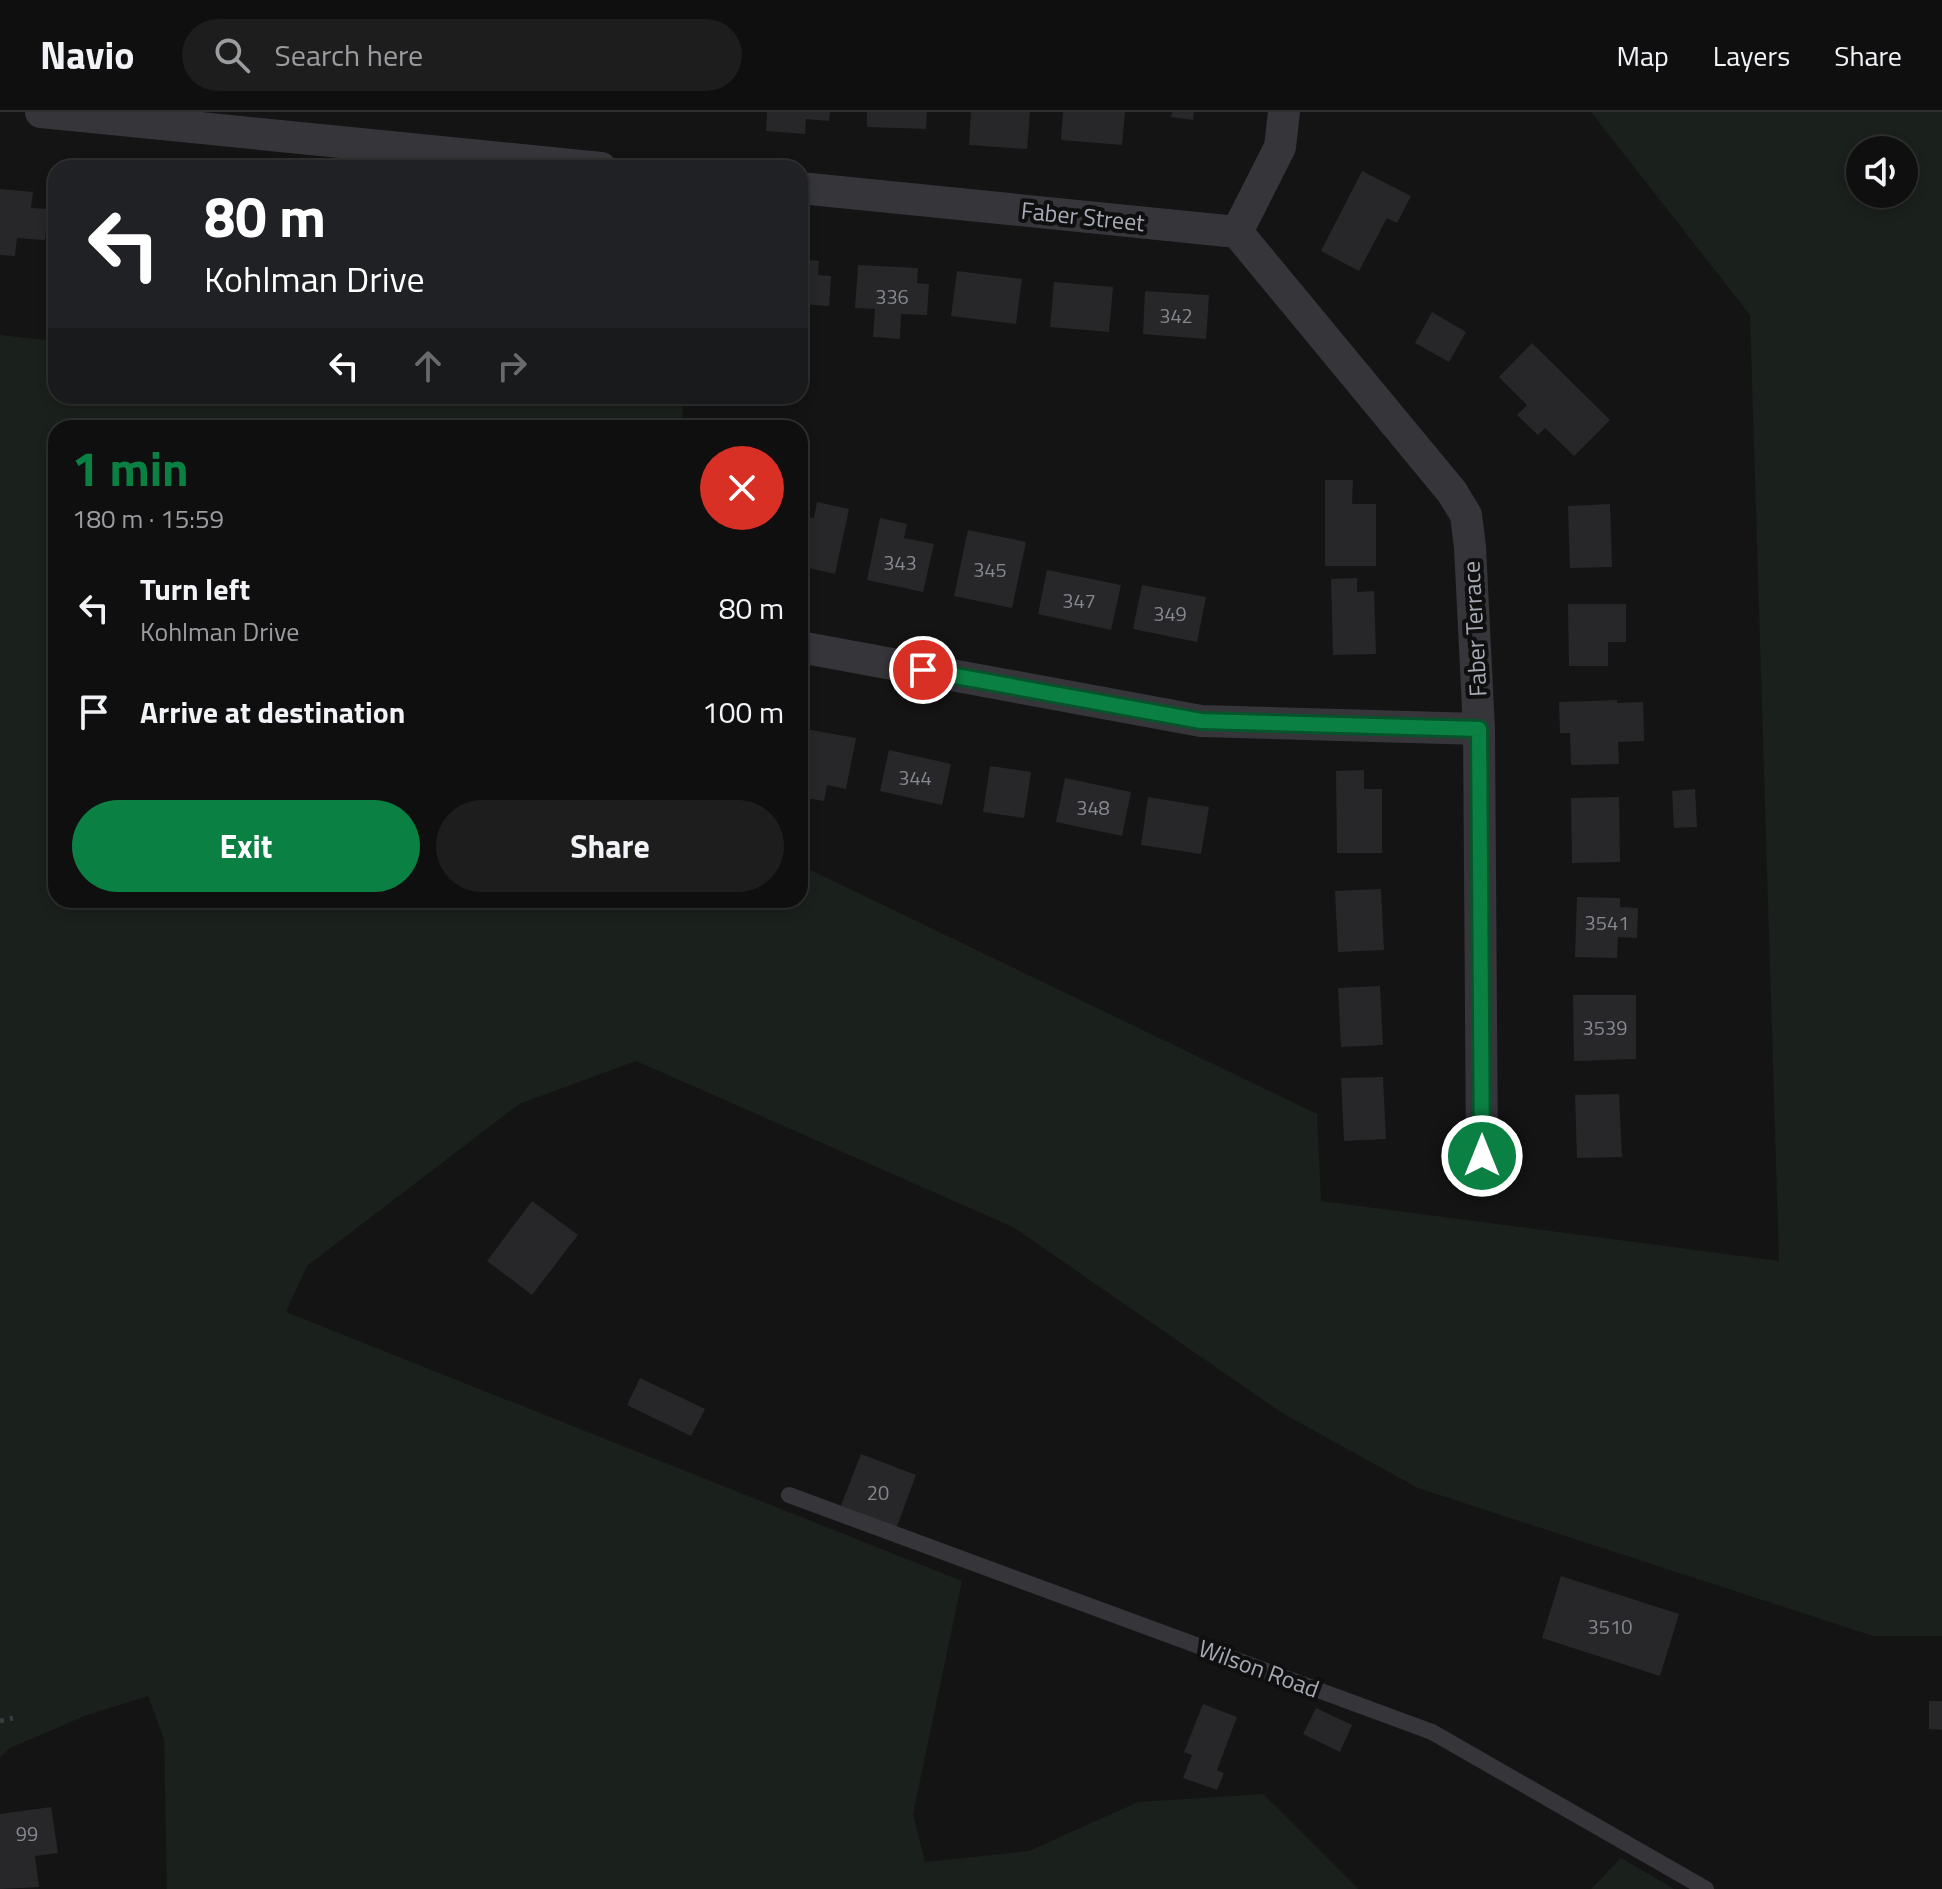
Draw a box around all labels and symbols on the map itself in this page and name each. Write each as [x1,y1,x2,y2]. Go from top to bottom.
street label: Faber Street [1019,192,1147,240]
house number: 336 [875,281,909,312]
house number: 342 [1159,300,1193,331]
house number: 343 [883,547,917,578]
house number: 345 [973,554,1007,585]
street label: Faber Terrace [1452,560,1496,698]
house number: 347 [1062,585,1096,616]
house number: 349 [1153,598,1187,629]
pin [889,636,957,704]
house number: 344 [898,762,932,793]
house number: 348 [1076,792,1110,823]
house number: 3541 [1585,907,1629,938]
house number: 3539 [1583,1012,1627,1043]
position arrow [1440,1114,1524,1198]
house number: 20 [867,1477,889,1508]
house number: 3510 [1588,1611,1632,1642]
street label: Wilson Road [1194,1630,1324,1706]
house number: 99 [16,1818,38,1849]

